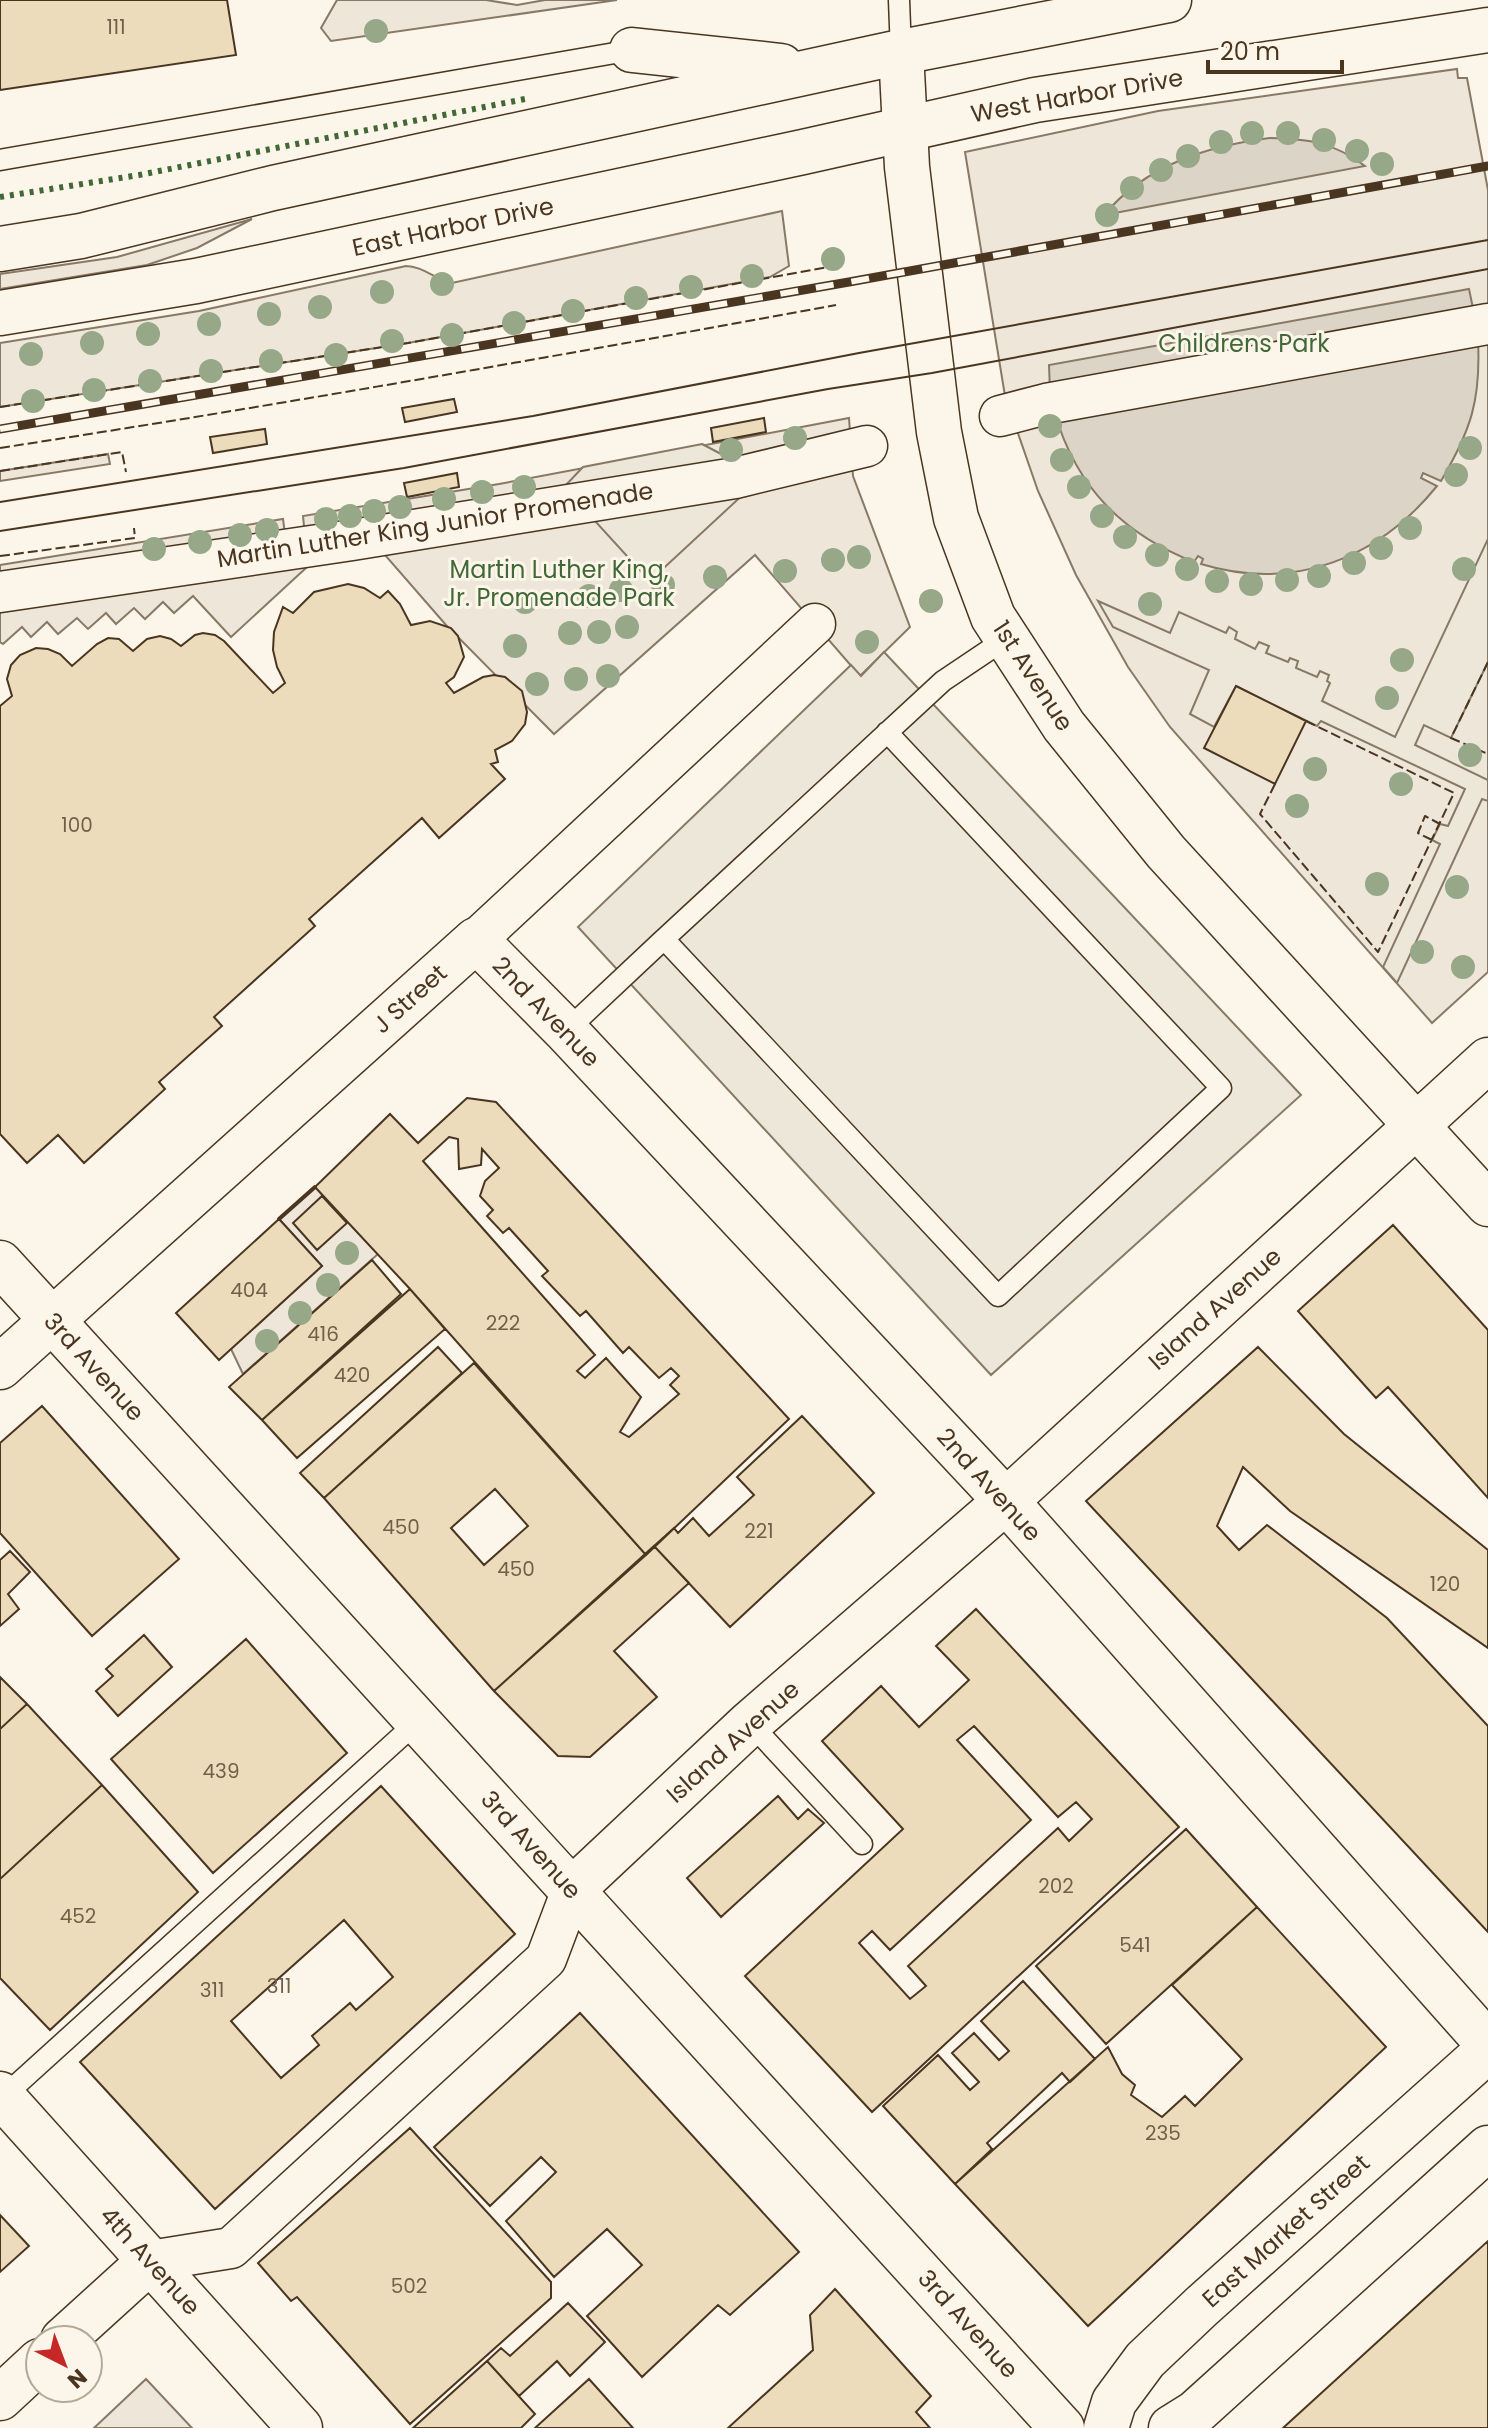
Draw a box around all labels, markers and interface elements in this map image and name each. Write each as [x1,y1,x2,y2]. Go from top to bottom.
house number: 111 [106,13,126,41]
scale bar [1208,24,1342,74]
text: 20 m [1220,35,1280,68]
street label: West Harbor Drive [968,61,1186,130]
street label: East Harbor Drive [349,189,557,264]
park label: Childrens Park [1158,327,1330,360]
street label: Martin Luther King Junior Promenade [214,474,655,575]
park label: Martin Luther King, Jr. Promenade Park [443,553,675,614]
street label: 1st Avenue [985,614,1081,737]
house number: 100 [61,811,93,839]
street label: 2nd Avenue [485,949,608,1074]
street label: J Street [365,956,454,1041]
street label: Island Avenue [1141,1240,1288,1377]
house number: 404 [230,1276,268,1304]
street label: 3rd Avenue [37,1305,152,1428]
house number: 222 [486,1309,520,1337]
house number: 416 [307,1320,339,1348]
house number: 420 [334,1361,370,1389]
street label: 2nd Avenue [930,1421,1049,1548]
house number: 450 [382,1513,420,1541]
house number: 221 [744,1517,774,1545]
house number: 450 [497,1555,535,1583]
house number: 120 [1430,1570,1460,1598]
street label: Island Avenue [659,1673,806,1810]
house number: 439 [203,1757,239,1785]
street label: 3rd Avenue [474,1783,589,1906]
house number: 202 [1038,1872,1074,1900]
house number: 452 [60,1902,96,1930]
house number: 541 [1119,1931,1151,1959]
house number: 311 [267,1972,291,2000]
house number: 311 [200,1976,224,2004]
house number: 235 [1145,2119,1181,2147]
street label: East Market Street [1195,2147,1376,2315]
street label: 4th Avenue [93,2199,208,2322]
street label: 3rd Avenue [911,2262,1026,2385]
house number: 502 [391,2272,427,2300]
north arrow [24,2324,104,2404]
text: N [61,2361,94,2396]

